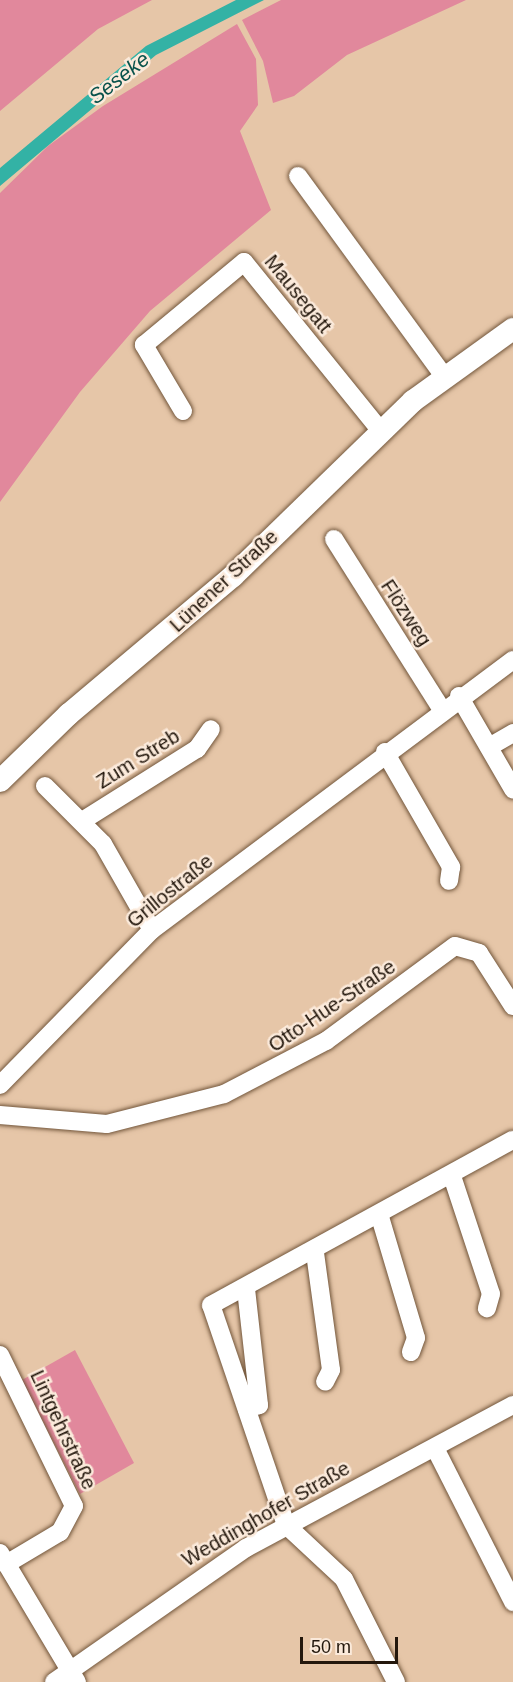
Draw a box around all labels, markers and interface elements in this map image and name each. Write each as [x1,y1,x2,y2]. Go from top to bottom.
water label: Seseke [84,47,154,109]
street label: Mausegatt [259,250,337,338]
street label: Lünener Straße [165,525,283,637]
street label: Flözweg [376,575,436,651]
street label: Zum Streb [92,724,184,794]
street label: Grillostraße [122,849,218,933]
street label: Otto-Hue-Straße [264,955,400,1057]
street label: Lintgehrstraße [25,1366,101,1494]
street label: Weddinghofer Straße [178,1456,354,1572]
scale bar [303,1625,400,1663]
text: 50 m [311,1637,351,1657]

